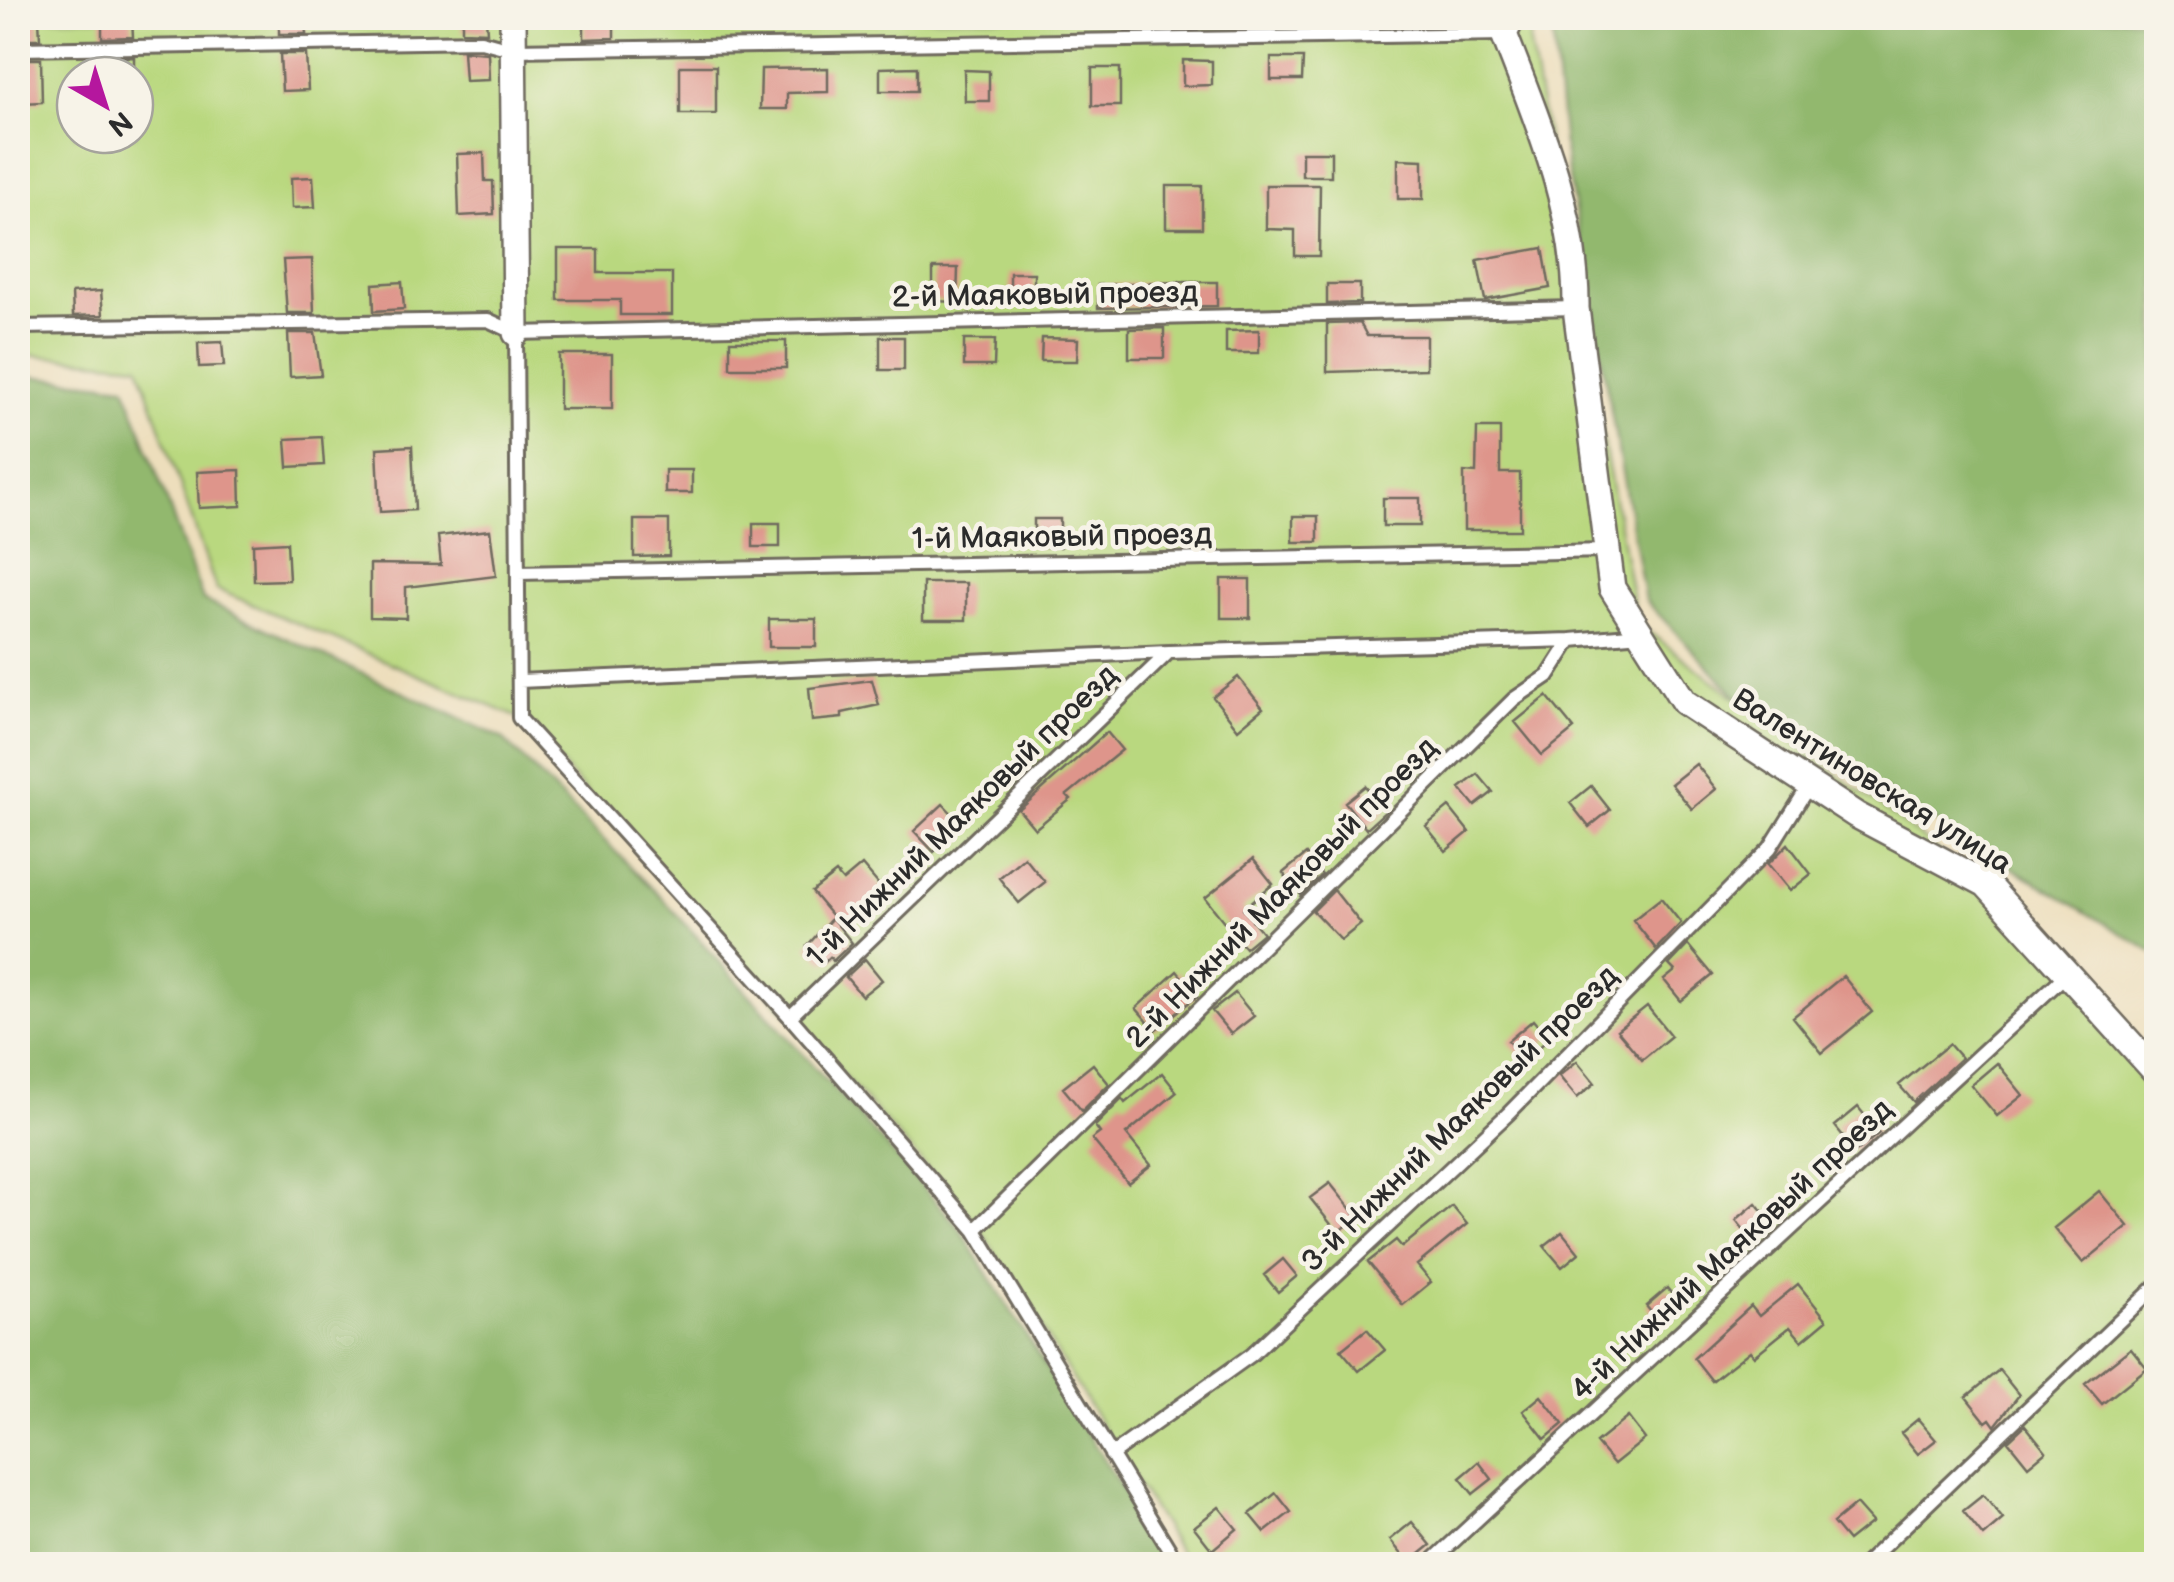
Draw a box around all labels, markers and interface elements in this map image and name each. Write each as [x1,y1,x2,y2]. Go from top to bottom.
north arrow [55,55,155,155]
text: N [101,104,138,143]
street label: 2-й Маяковый проезд [892,274,1198,316]
street label: 1-й Маяковый проезд [912,516,1212,558]
street label: 1-й Нижний Маяковый проезд [799,658,1125,974]
street label: Валентиновская улица [1726,681,2018,883]
street label: 2-й Нижний Маяковый проезд [1119,730,1445,1056]
street label: 3-й Нижний Маяковый проезд [1294,958,1626,1280]
street label: 4-й Нижний Маяковый проезд [1564,1092,1900,1408]

